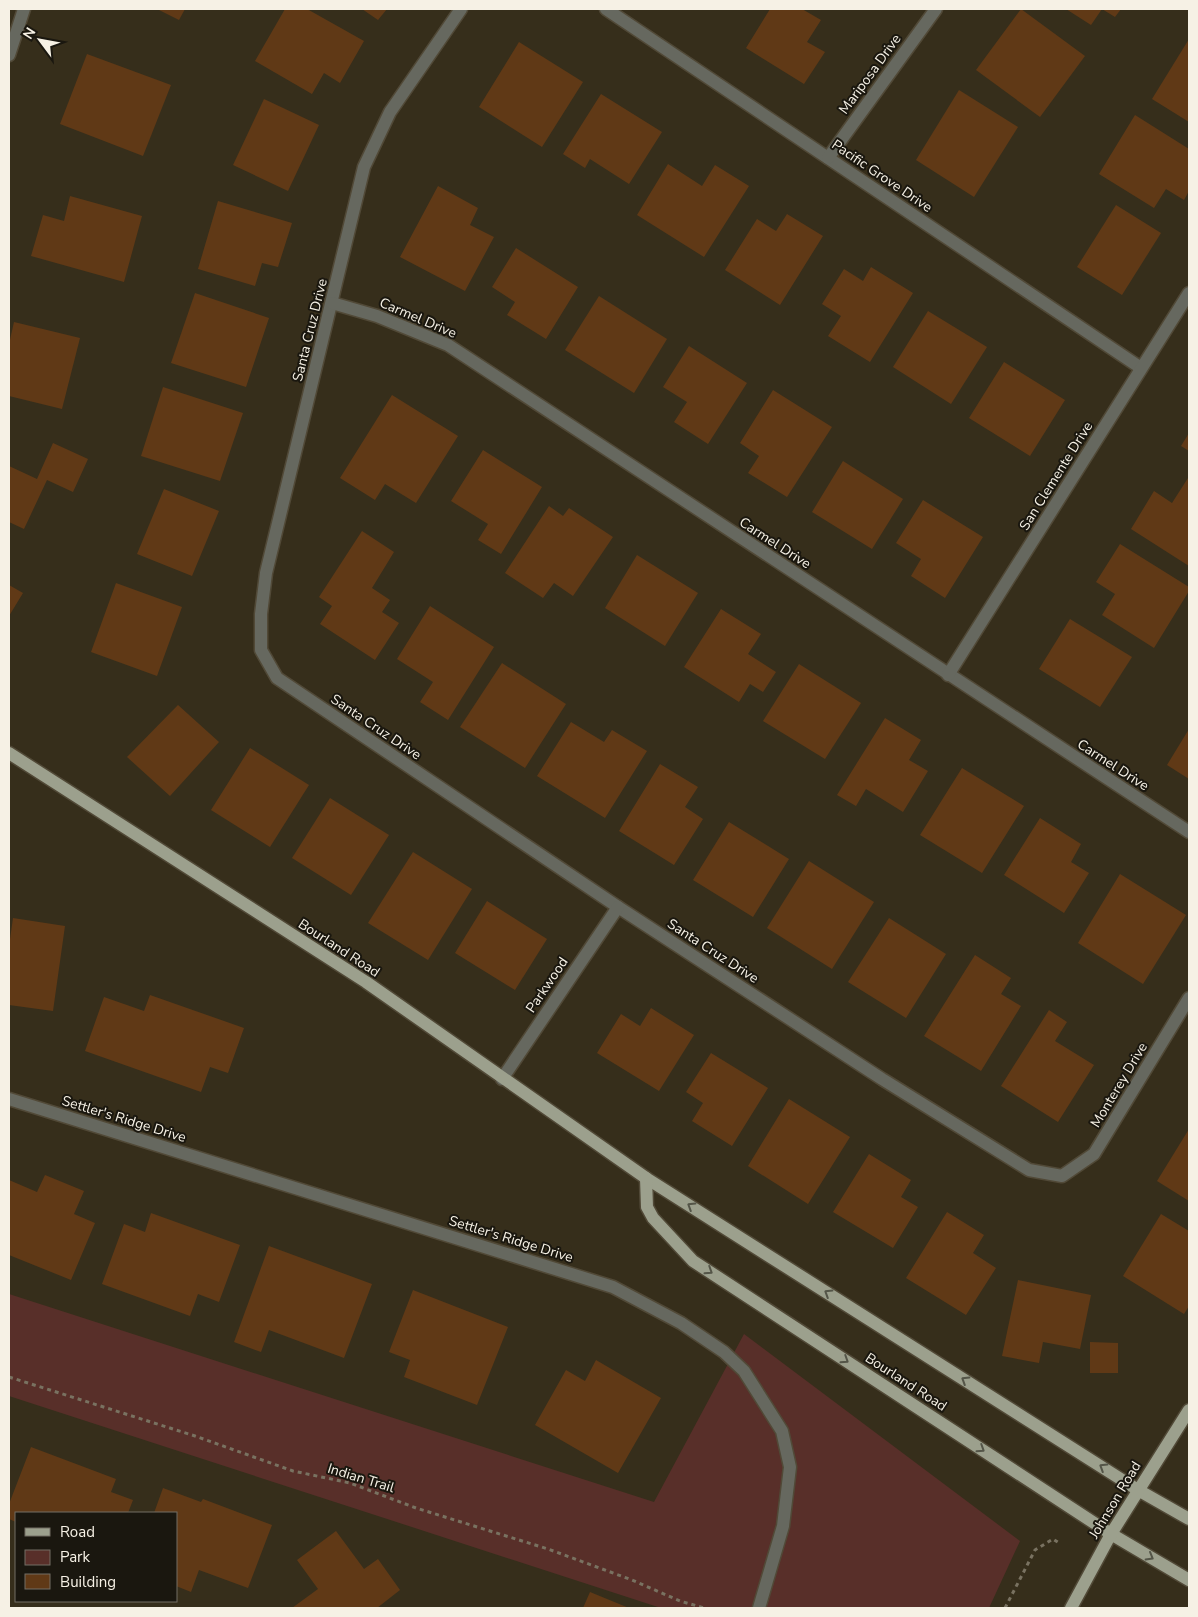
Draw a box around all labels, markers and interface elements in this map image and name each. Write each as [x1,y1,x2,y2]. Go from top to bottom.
north arrow [15,15,65,65]
text: N [19,24,40,43]
street label: Mariposa Drive [835,30,905,118]
street label: Pacific Grove Drive [828,135,936,217]
street label: Santa Cruz Drive [288,277,332,383]
street label: Carmel Drive [377,293,459,343]
street label: San Clemente Drive [1015,418,1097,534]
street label: Carmel Drive [735,513,815,573]
street label: Santa Cruz Drive [327,690,425,764]
street label: Carmel Drive [1073,735,1153,795]
street label: Bourland Road [294,914,384,982]
street label: Santa Cruz Drive [664,914,762,988]
street label: Parkwood [521,954,573,1016]
street label: Monterey Drive [1086,1039,1152,1131]
street label: Settler's Ridge Drive [60,1091,188,1147]
one-way arrow [687,1203,696,1213]
street label: Settler's Ridge Drive [447,1211,575,1267]
one-way arrow [703,1265,713,1274]
one-way arrow [824,1290,834,1299]
street label: Bourland Road [861,1348,951,1416]
one-way arrow [839,1354,848,1363]
one-way arrow [962,1377,971,1386]
one-way arrow [975,1443,984,1452]
street label: Johnson Road [1084,1458,1146,1543]
street label: Indian Trail [325,1459,398,1497]
one-way arrow [1099,1464,1108,1473]
legend [15,1512,178,1602]
text: Road [60,1522,95,1542]
text: Park [60,1547,90,1567]
one-way arrow [1145,1551,1154,1561]
text: Building [60,1572,116,1592]

